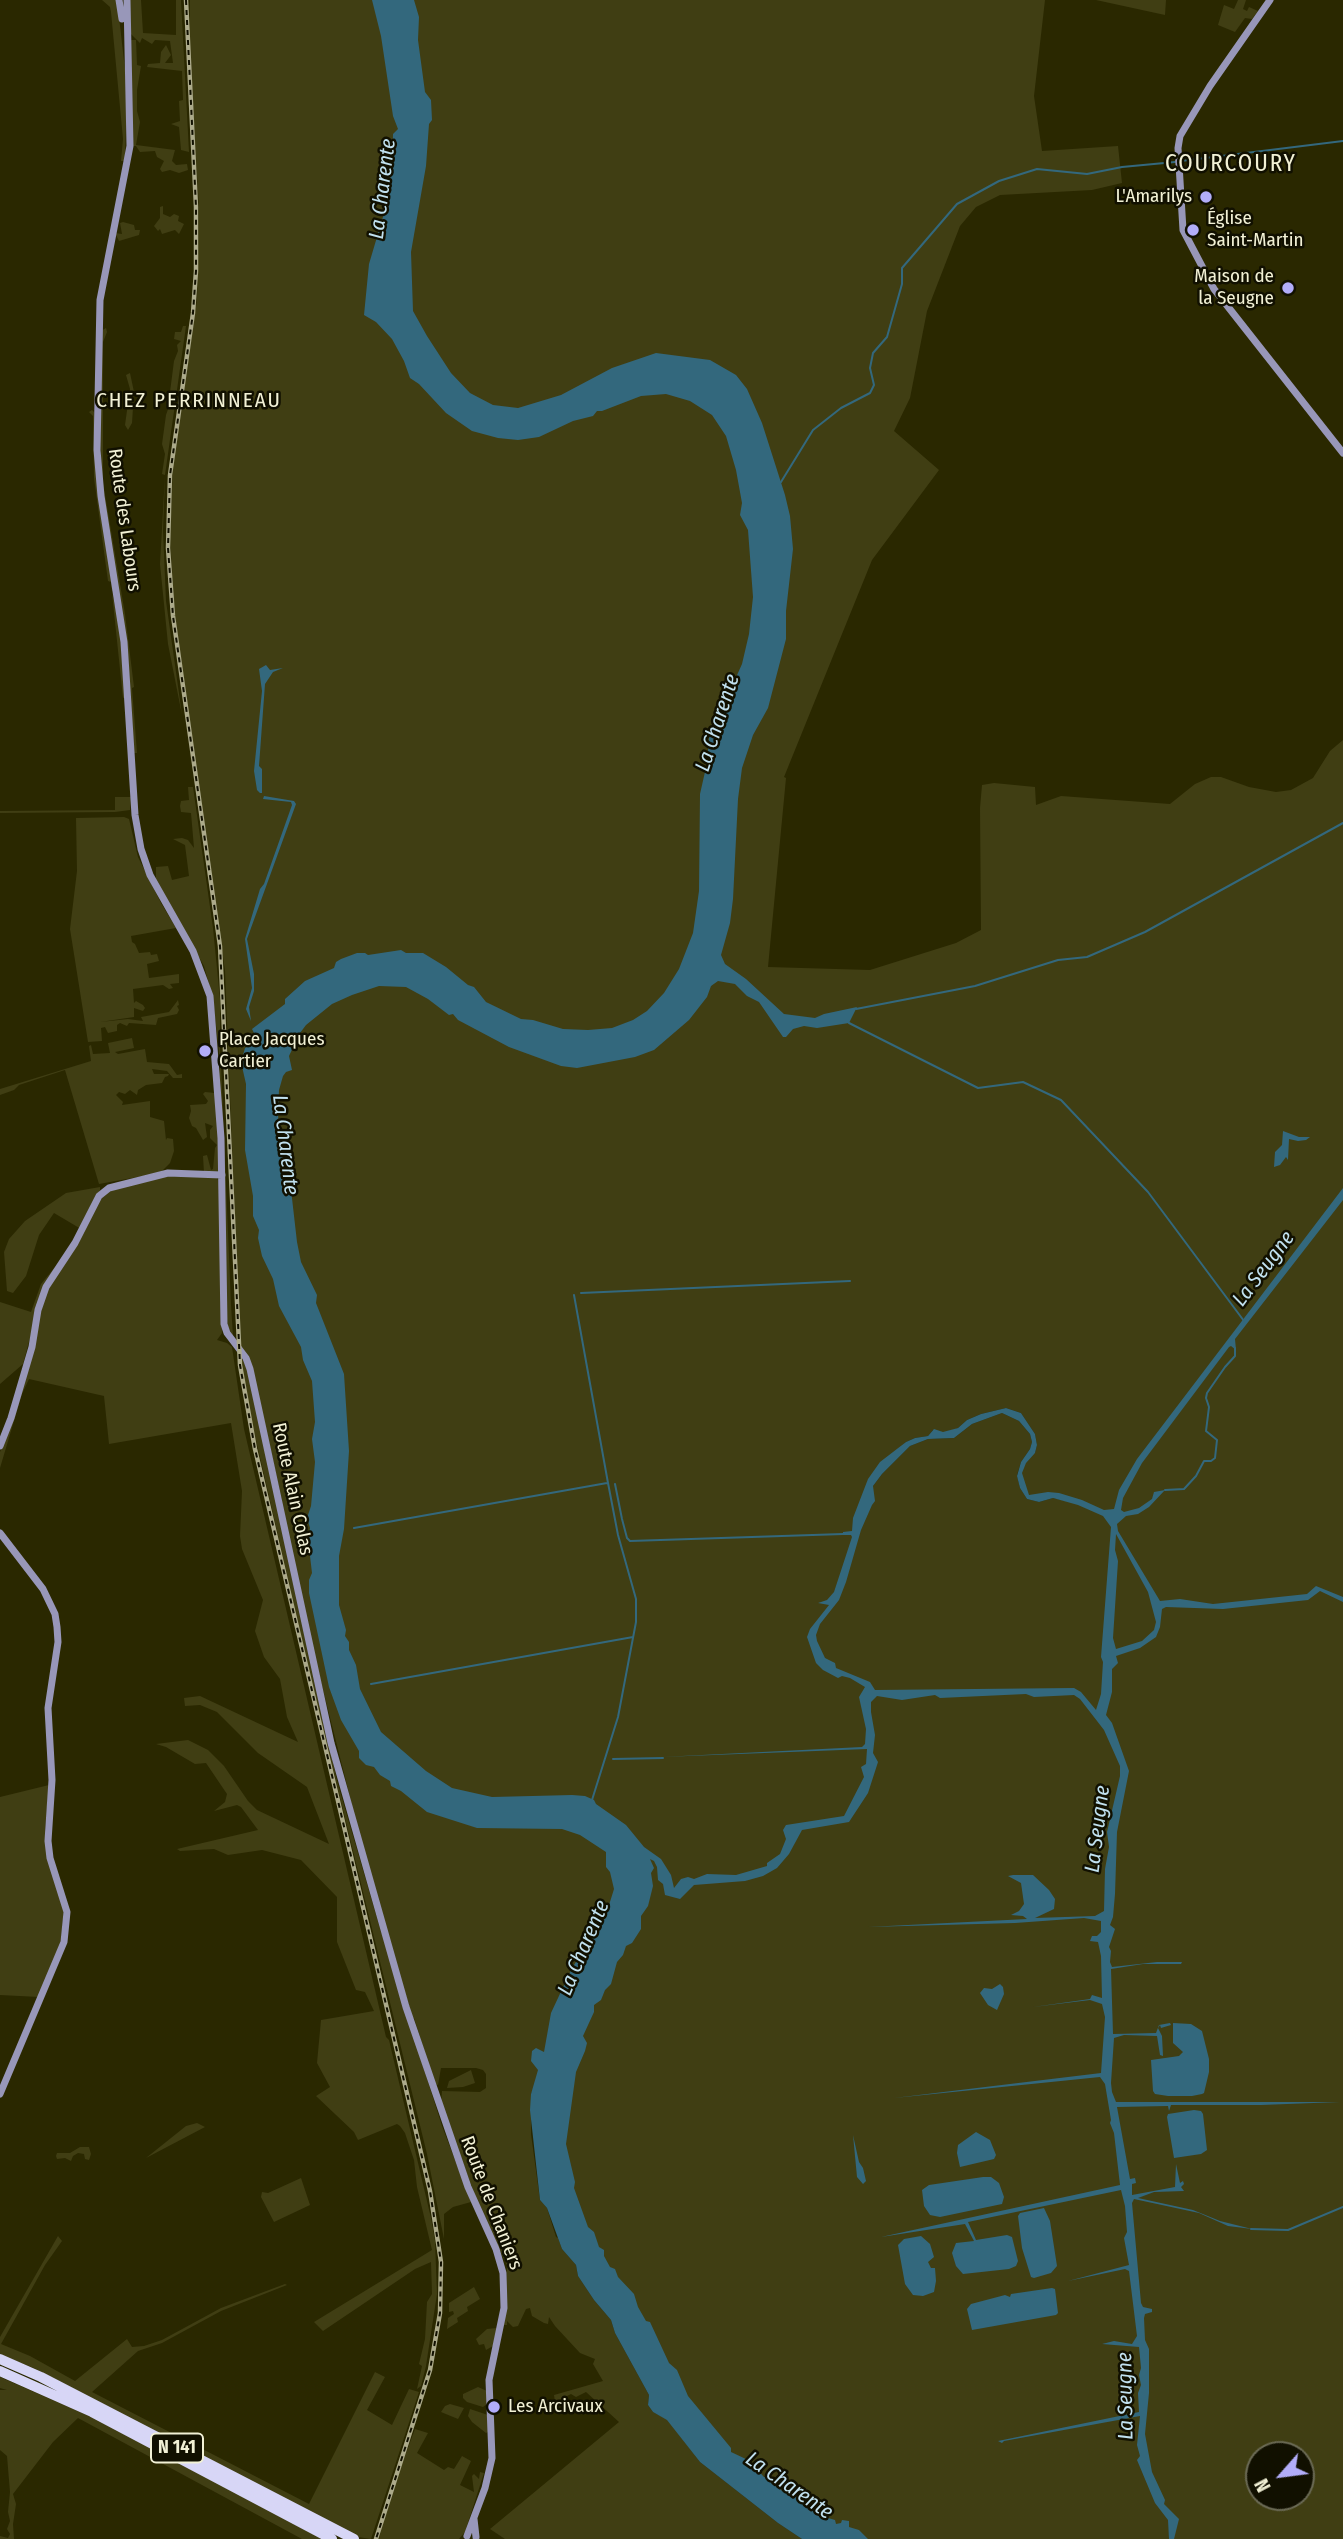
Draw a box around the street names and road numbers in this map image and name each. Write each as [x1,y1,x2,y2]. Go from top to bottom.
street label: Route des Labours [103,447,145,593]
street label: Route Alain Colas [267,1421,317,1557]
street label: Route de Chaniers [455,2133,527,2273]
road number: N 141 [151,2434,203,2462]

